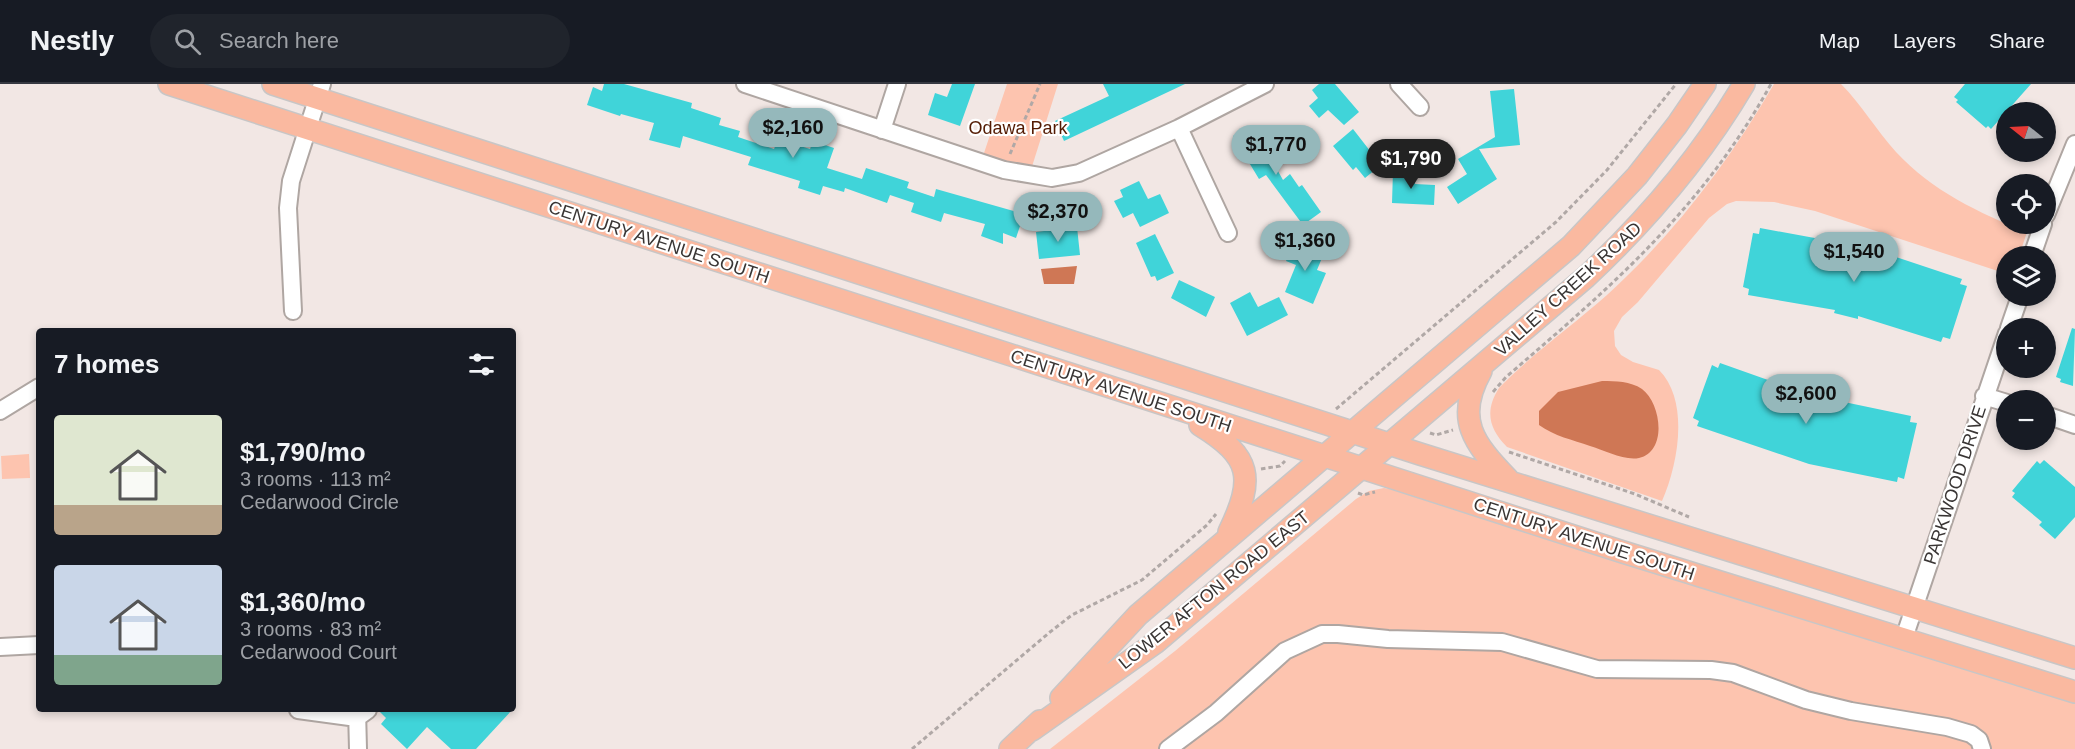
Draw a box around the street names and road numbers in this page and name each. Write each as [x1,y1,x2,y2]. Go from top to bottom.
street label: CENTURY AVENUE SOUTH [546,197,772,287]
street label: VALLEY CREEK ROAD [1491,218,1645,360]
street label: CENTURY AVENUE SOUTH [1008,346,1234,436]
street label: PARKWOOD DRIVE [1920,403,1990,567]
street label: CENTURY AVENUE SOUTH [1471,494,1697,584]
street label: LOWER AFTON ROAD EAST [1115,507,1313,673]

